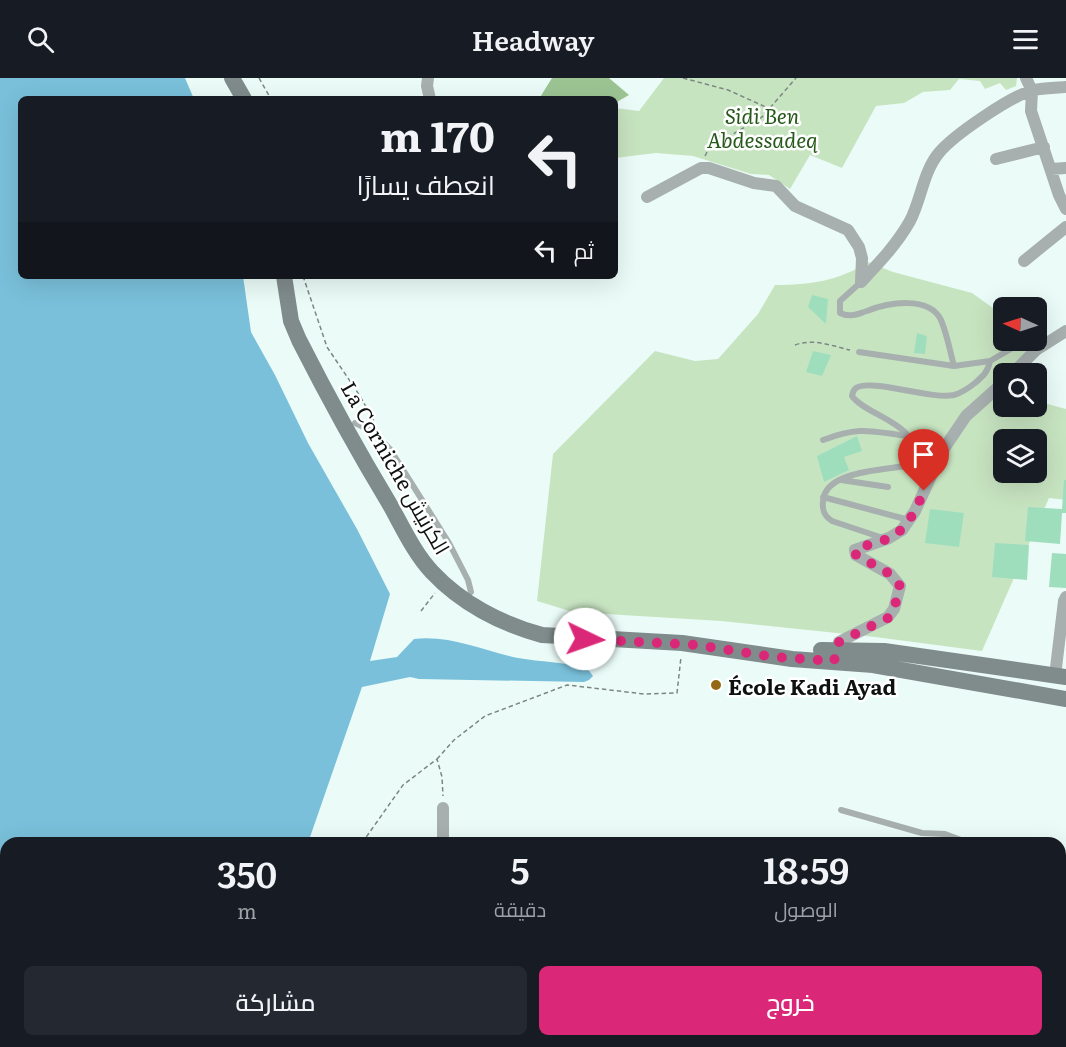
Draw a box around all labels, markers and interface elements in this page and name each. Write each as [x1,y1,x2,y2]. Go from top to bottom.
text: Headway [472,19,594,59]
icon: search [24,23,57,56]
icon: menu [1009,23,1042,56]
park label: Sidi Ben Abdessadeq [707,99,818,154]
text: 170 m [380,103,495,165]
icon: left [516,120,594,198]
text: انعطف يسارًا [356,163,495,203]
text: ثم [574,233,594,266]
icon: left [529,234,562,267]
north arrow [993,297,1047,351]
map controls [993,297,1047,483]
button: search [993,363,1047,417]
street label: La Corniche الكرنيش [335,375,459,559]
pin [898,429,949,491]
button: layers [993,429,1047,483]
icon: arrive [907,438,940,471]
position arrow [553,607,617,671]
place label: École Kadi Ayad [728,670,896,701]
marker: École Kadi Ayad [709,678,723,692]
text: 5 [511,842,530,895]
text: 18:59 [763,842,849,895]
text: 350 [217,846,277,899]
text: دقيقة [494,893,546,923]
text: الوصول [774,893,838,923]
text: m [237,895,257,925]
button: مشاركة [24,966,527,1035]
button: خروج [539,966,1042,1035]

